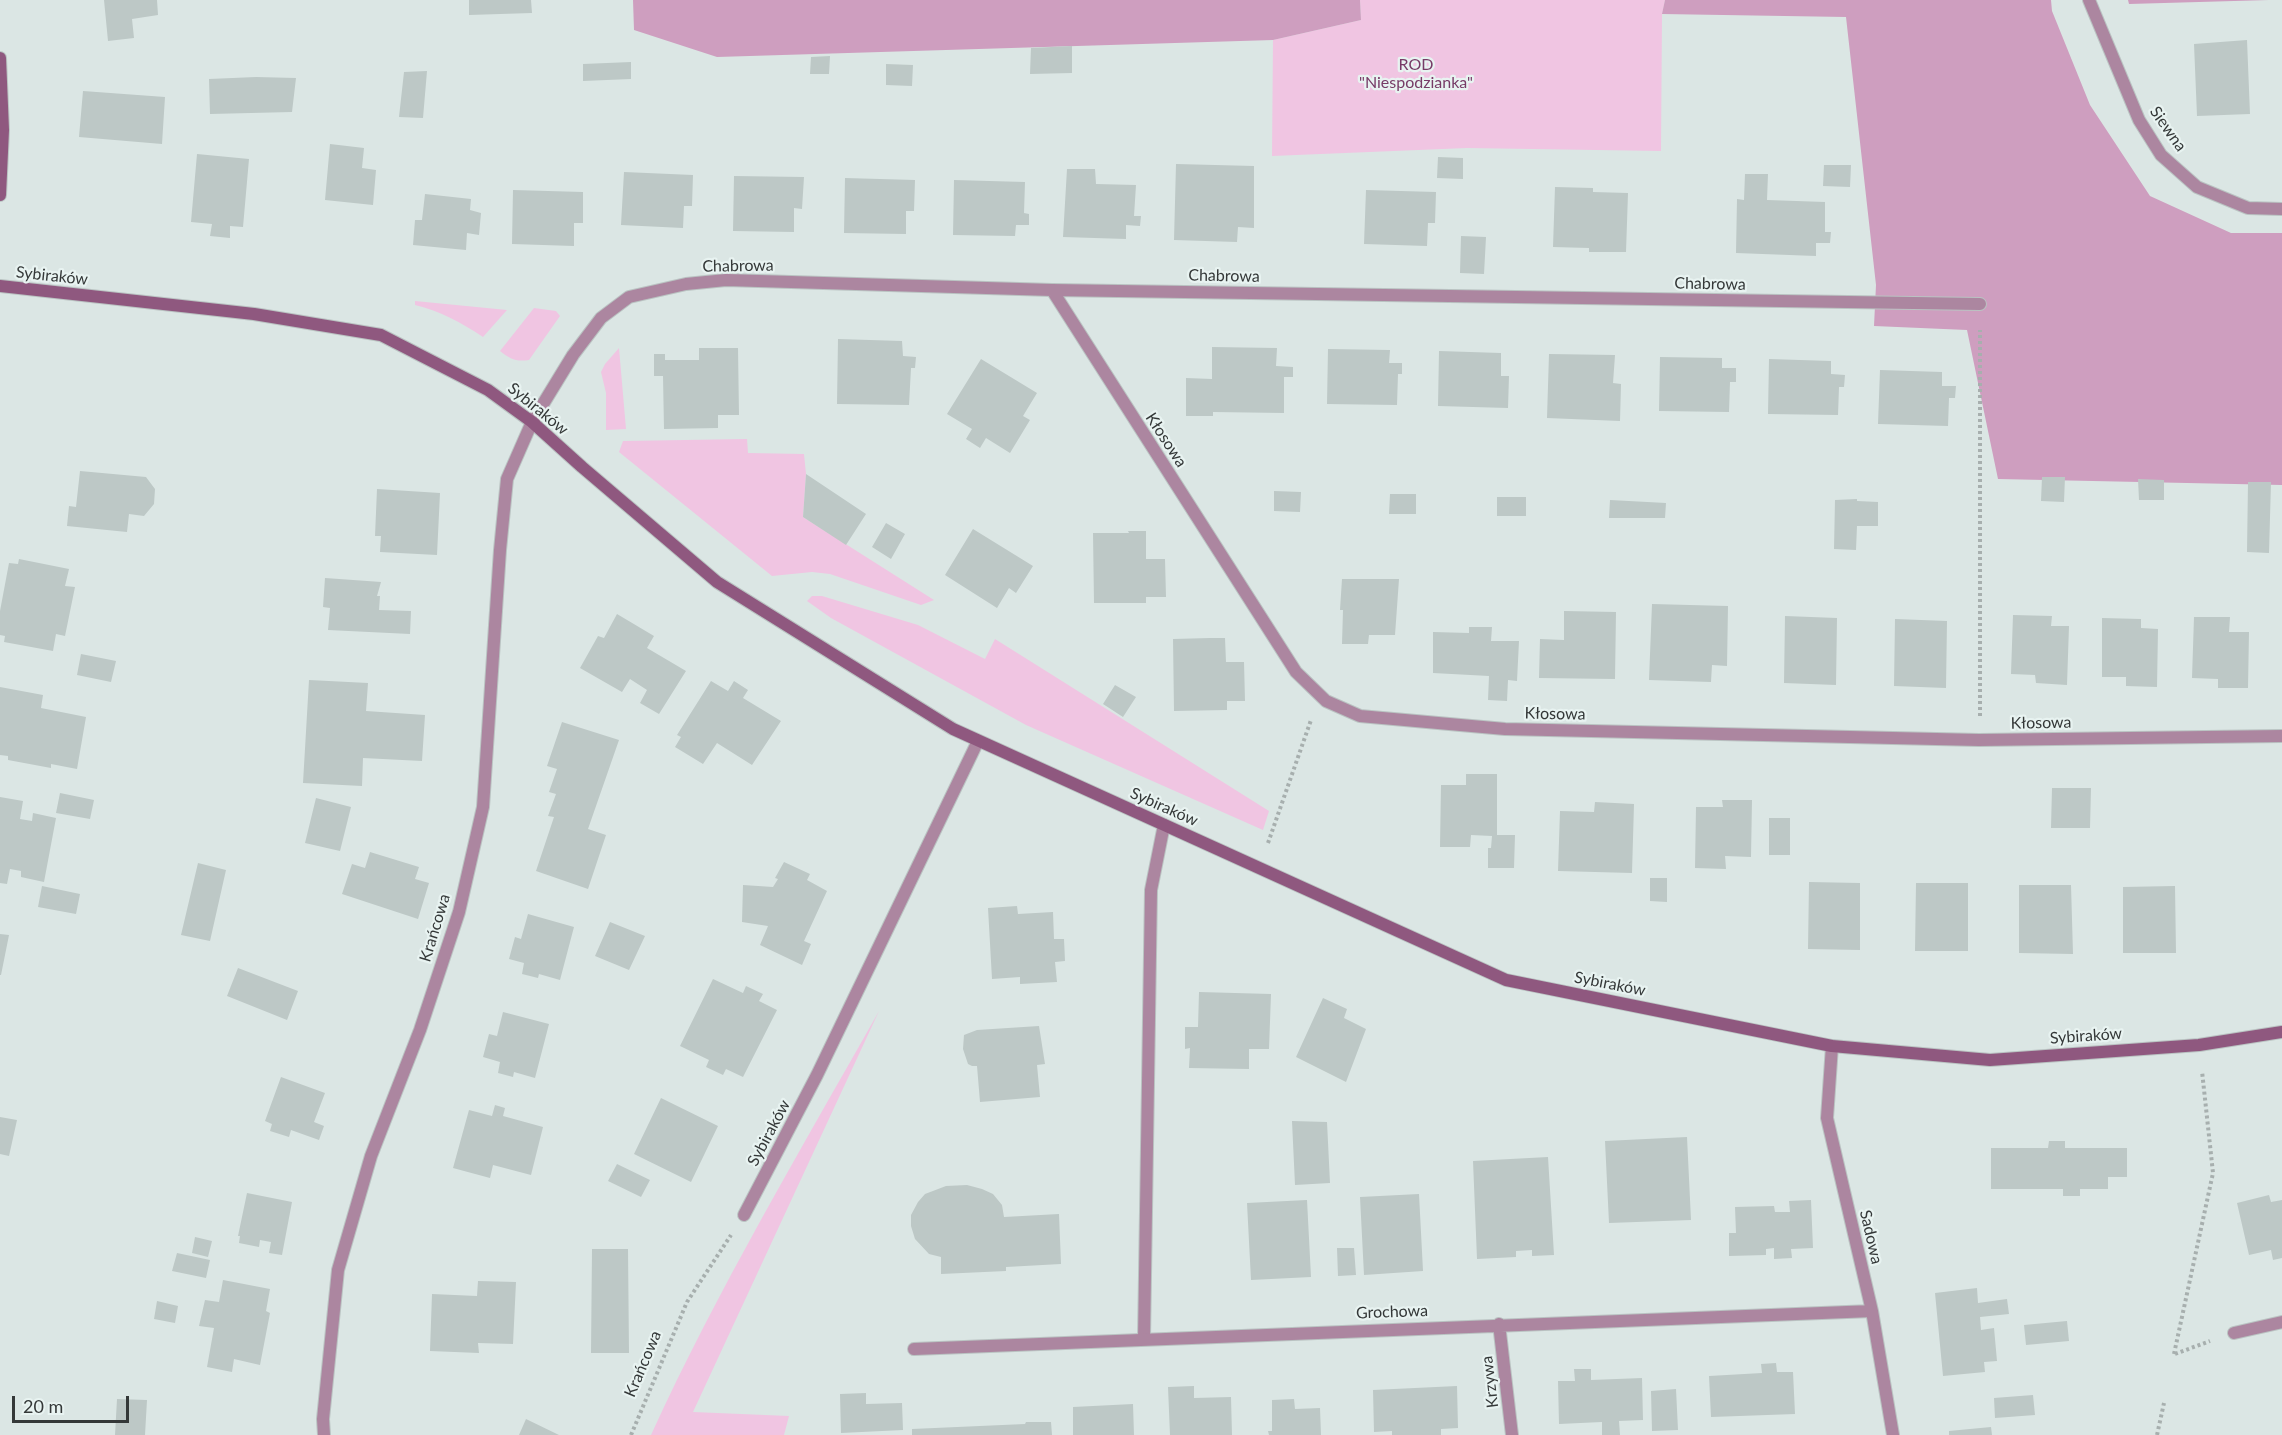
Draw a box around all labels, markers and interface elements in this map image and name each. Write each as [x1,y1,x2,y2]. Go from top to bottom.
park label: ROD "Niespodzianka" [1359,55,1473,93]
street label: Siewna [2146,103,2190,155]
street label: Chabrowa [702,256,774,276]
street label: Sybiraków [15,263,89,289]
street label: Chabrowa [1188,266,1260,286]
street label: Chabrowa [1674,274,1746,294]
street label: Sybiraków [504,379,572,439]
street label: Kłosowa [1141,409,1191,471]
street label: Kłosowa [1524,704,1586,724]
street label: Kłosowa [2010,713,2072,733]
street label: Sybiraków [1127,784,1201,830]
street label: Krańcowa [416,892,454,964]
street label: Sybiraków [1573,968,1647,1000]
street label: Sybiraków [2049,1024,2123,1048]
street label: Sybiraków [744,1097,794,1169]
street label: Sadowa [1855,1208,1887,1266]
street label: Grochowa [1356,1301,1428,1323]
street label: Krańcowa [620,1328,666,1400]
street label: Krzywa [1477,1355,1503,1409]
scale bar [15,1384,132,1422]
text: 20 m [23,1395,63,1417]

